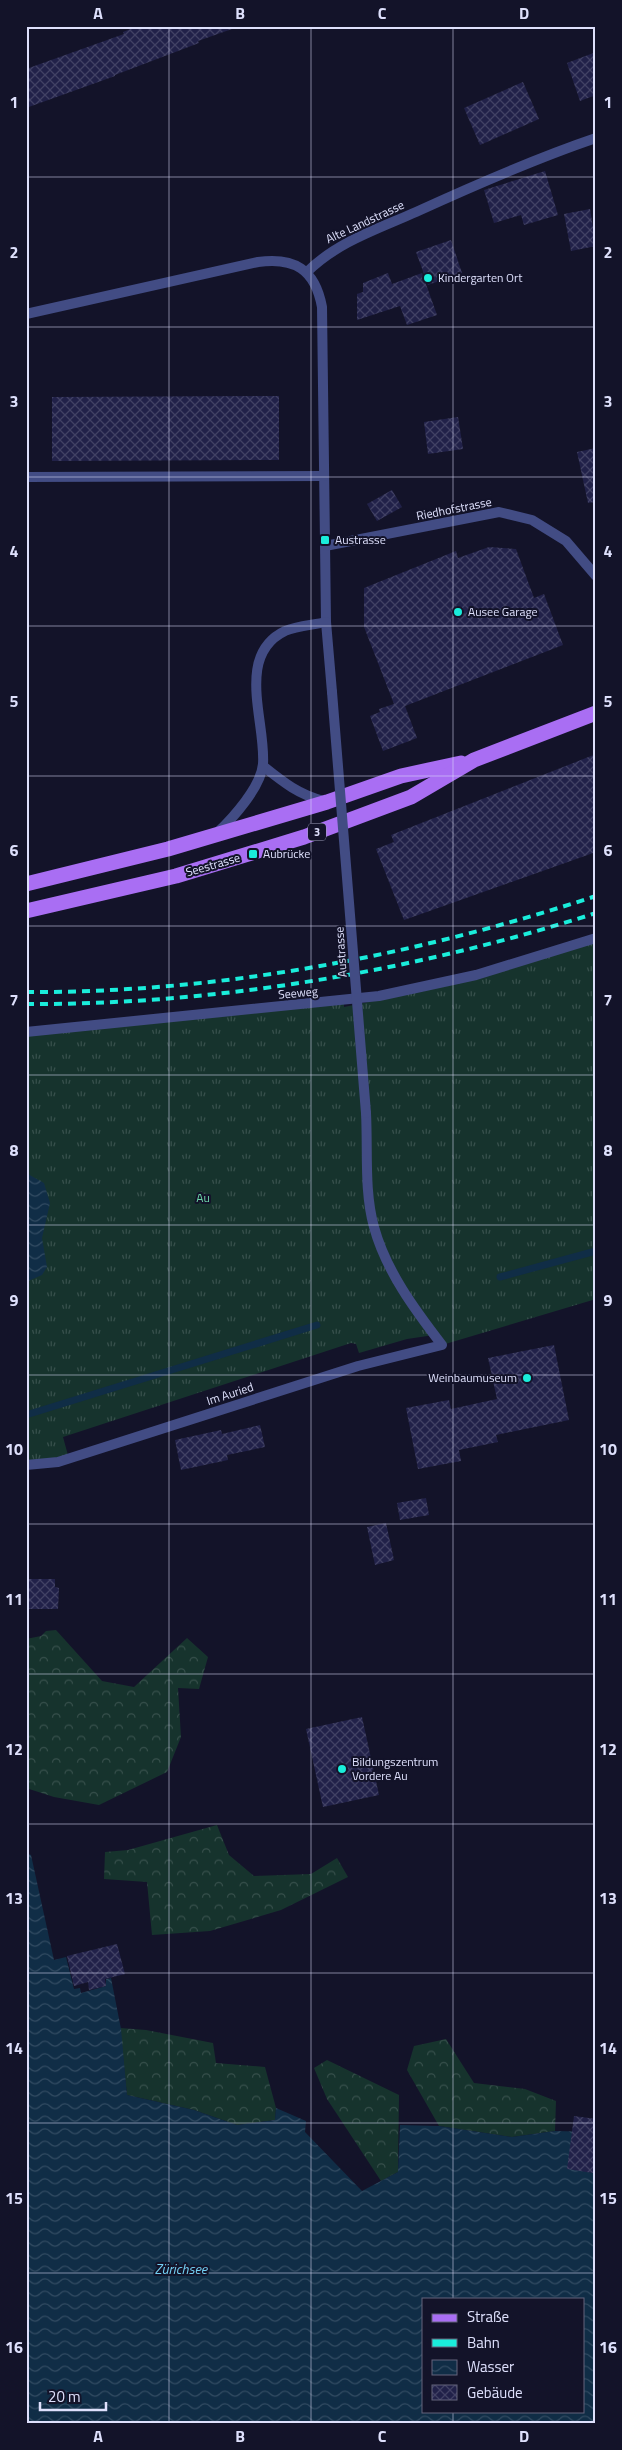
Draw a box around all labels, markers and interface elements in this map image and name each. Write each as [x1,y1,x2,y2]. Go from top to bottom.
text: A [93,1,103,25]
text: B [235,1,245,25]
text: C [378,1,387,25]
text: D [519,1,529,25]
text: 1 [10,90,18,114]
text: 1 [604,90,612,114]
street label: Alte Landstrasse [322,195,407,248]
text: 2 [10,240,18,264]
text: 2 [604,240,612,264]
place label: Kindergarten Ort [438,268,523,287]
marker: Kindergarten Ort [422,272,434,284]
text: 3 [10,389,18,413]
text: 3 [604,389,612,413]
street label: Riedhofstrasse [415,492,493,525]
place label: Austrasse [335,530,386,549]
marker: Austrasse [319,534,331,546]
text: 4 [10,539,19,563]
text: 4 [604,539,613,563]
place label: Ausee Garage [468,602,538,621]
marker: Ausee Garage [452,606,464,618]
text: 5 [10,689,19,713]
text: 5 [604,689,613,713]
road number: 3 [308,824,326,840]
text: 6 [10,838,19,862]
text: 6 [604,838,613,862]
place label: Aubrücke [263,844,310,863]
street label: Seestrasse [183,848,242,881]
marker: Aubrücke [247,848,259,860]
street label: Austrasse [329,926,352,978]
street label: Seeweg [277,981,319,1004]
text: 7 [10,988,18,1012]
text: 7 [604,988,612,1012]
text: 8 [10,1138,19,1162]
text: 8 [604,1138,613,1162]
park label: Au [196,1188,210,1207]
text: 9 [10,1288,19,1312]
text: 9 [604,1288,613,1312]
place label: Weinbaumuseum [428,1368,517,1387]
marker: Weinbaumuseum [521,1372,533,1384]
street label: Im Auried [204,1377,256,1410]
text: 10 [5,1437,23,1461]
text: 10 [599,1437,617,1461]
text: 11 [5,1587,23,1611]
text: 11 [599,1587,617,1611]
text: 12 [5,1737,23,1761]
text: 12 [599,1737,617,1761]
place label: Bildungszentrum Vordere Au [352,1752,438,1785]
marker: Bildungszentrum Vordere Au [336,1763,348,1775]
text: 13 [5,1886,23,1910]
text: 13 [599,1886,617,1910]
text: 14 [5,2036,23,2060]
text: 14 [599,2036,617,2060]
text: 15 [5,2186,23,2210]
text: 15 [599,2186,617,2210]
water label: Zürichsee [155,2258,209,2279]
legend [422,2298,584,2412]
text: Straße [467,2305,509,2328]
text: Bahn [467,2331,500,2354]
text: 16 [5,2335,23,2359]
text: 16 [599,2335,617,2359]
text: Wasser [467,2355,514,2378]
scale bar [40,2380,106,2412]
text: Gebäude [467,2381,523,2404]
text: 20 m [48,2385,81,2408]
text: A [93,2424,103,2448]
text: B [235,2424,245,2448]
text: C [378,2424,387,2448]
text: D [519,2424,529,2448]

